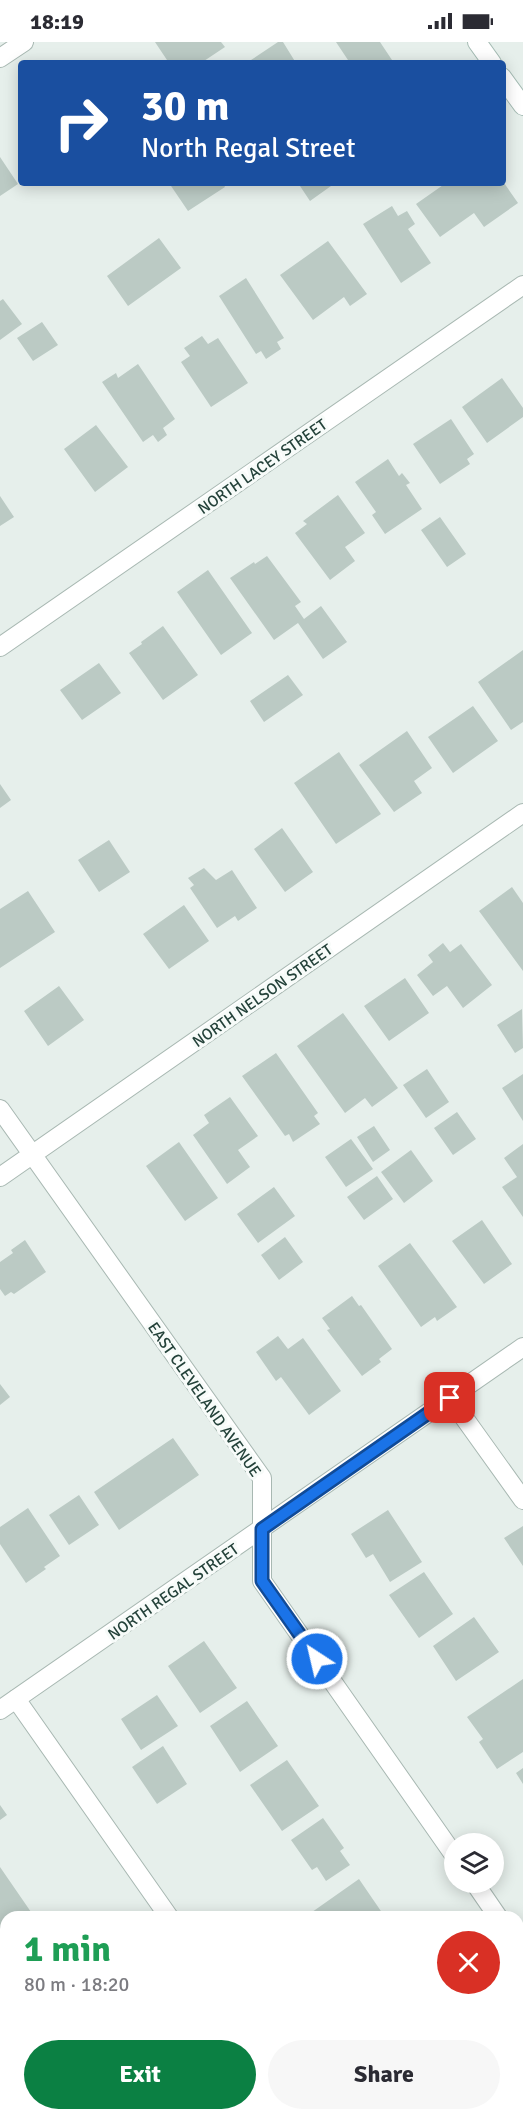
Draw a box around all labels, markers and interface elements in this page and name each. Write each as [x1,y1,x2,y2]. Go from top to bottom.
text: 18:19 [30,8,84,35]
text: 30 m [141,81,230,132]
icon: right [42,84,120,162]
text: North Regal Street [141,132,356,165]
street label: NORTH LACEY STREET [194,415,331,519]
street label: NORTH NELSON STREET [189,940,337,1052]
street label: EAST CLEVELAND AVENUE [143,1318,265,1481]
pin [424,1372,475,1423]
icon: arrive [433,1381,466,1414]
street label: NORTH REGAL STREET [104,1539,243,1645]
position arrow [285,1627,349,1691]
map controls [444,1833,504,1893]
button: layers [444,1833,504,1893]
text: 1 min [24,1927,111,1972]
button: close [437,1931,500,1994]
text: 80 m · 18:20 [24,1972,129,1997]
button: Exit [24,2040,256,2109]
button: Share [268,2040,500,2109]

